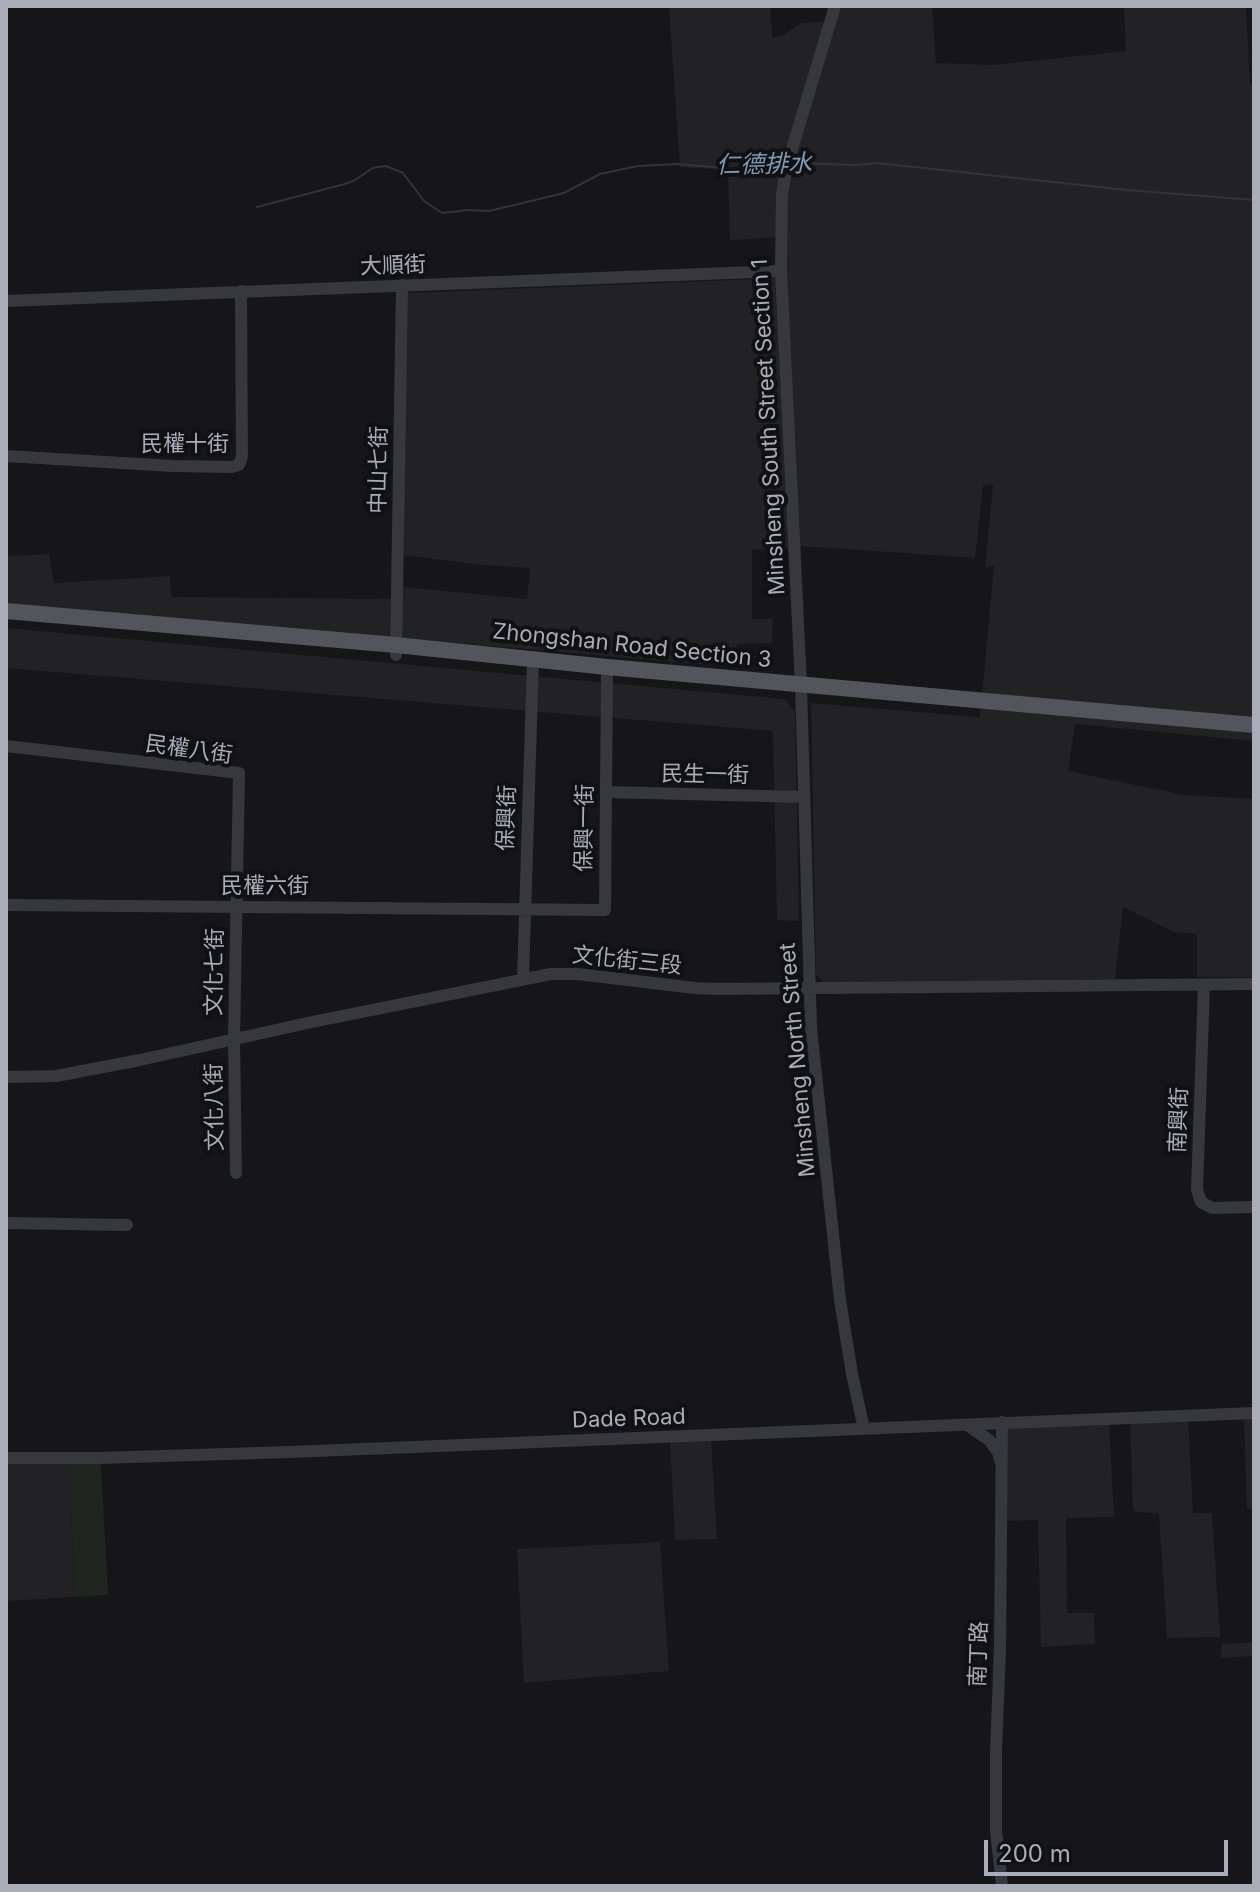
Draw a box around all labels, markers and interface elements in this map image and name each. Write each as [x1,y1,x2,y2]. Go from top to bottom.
water label: 仁德排水 [716,150,812,180]
street label: 大順街 [360,252,426,280]
street label: Minsheng South Street Section 1 [747,258,791,596]
street label: 中山七街 [365,426,393,514]
street label: 民權十街 [141,431,229,457]
street label: Zhongshan Road Section 3 [491,618,773,674]
street label: 民權八街 [144,731,234,769]
street label: 民生一街 [661,761,749,789]
street label: 保興一街 [571,784,599,872]
street label: 保興街 [493,785,521,851]
street label: 民權六街 [221,873,309,899]
street label: 文化七街 [201,928,229,1016]
street label: 文化街三段 [571,942,683,980]
street label: Minsheng North Street [775,942,821,1178]
street label: 文化八街 [201,1063,229,1151]
street label: 南興街 [1165,1087,1193,1153]
street label: Dade Road [572,1404,686,1434]
street label: 南丁路 [965,1621,993,1687]
scale bar [988,1824,1232,1874]
text: 200 m [998,1839,1071,1868]

